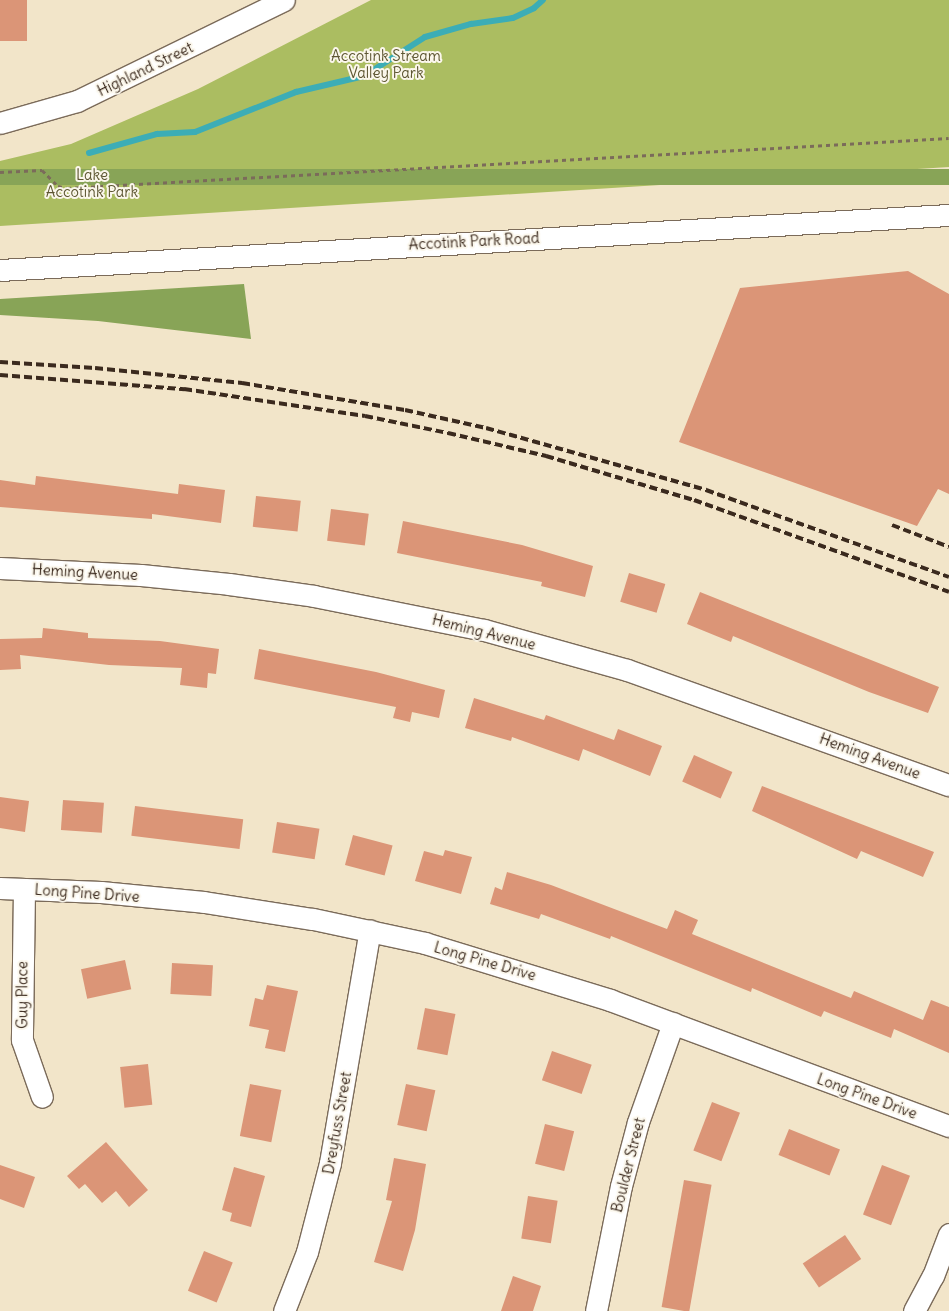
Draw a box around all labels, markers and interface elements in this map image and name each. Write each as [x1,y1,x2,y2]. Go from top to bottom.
street label: Highland Street [94,38,196,100]
park label: Accotink Stream Valley Park [331,46,441,81]
park label: Lake Accotink Park [46,165,138,200]
street label: Accotink Park Road [408,229,540,253]
street label: Heming Avenue [32,560,138,584]
street label: Heming Avenue [430,610,538,654]
street label: Heming Avenue [817,729,923,783]
street label: Long Pine Drive [34,880,140,906]
street label: Long Pine Drive [432,938,538,984]
street label: Guy Place [13,961,31,1029]
street label: Dreyfuss Street [319,1070,355,1176]
street label: Long Pine Drive [814,1070,920,1122]
street label: Boulder Street [608,1116,648,1214]

